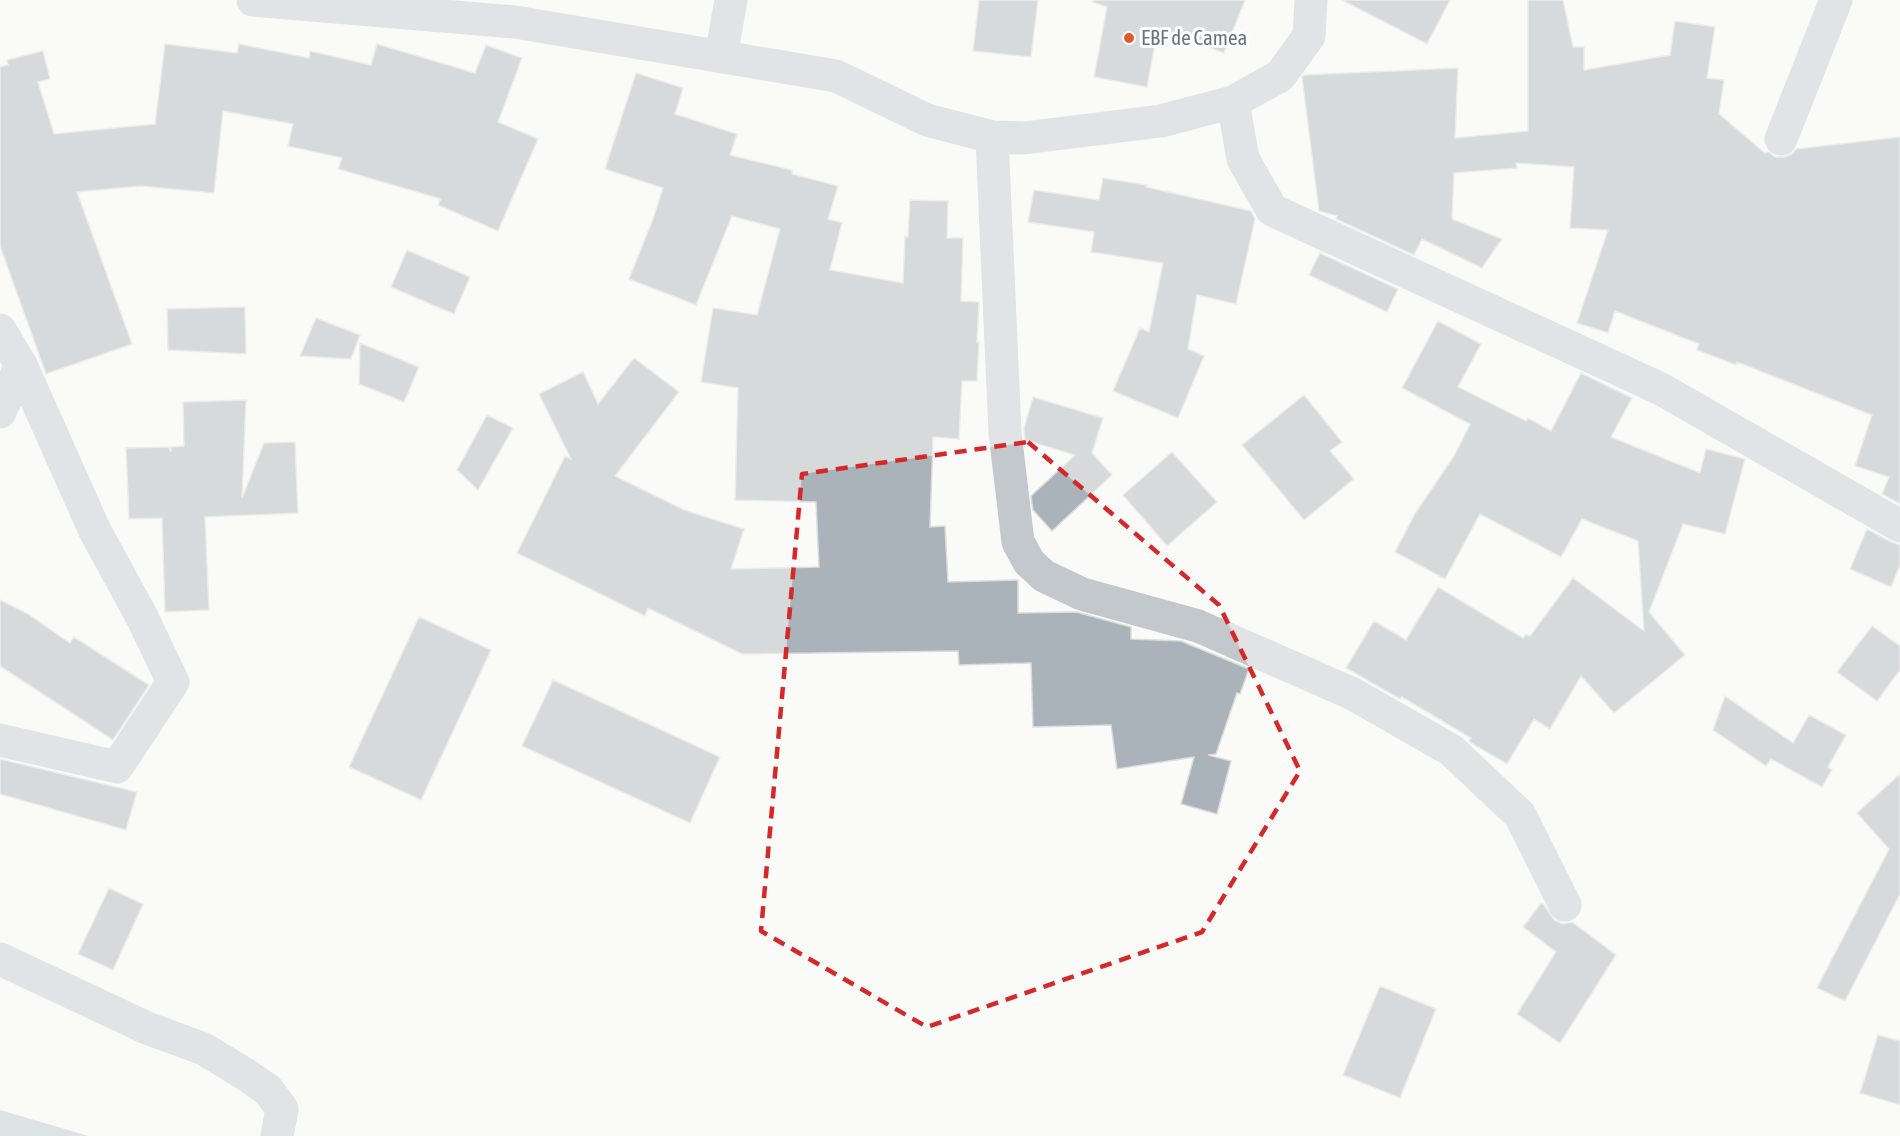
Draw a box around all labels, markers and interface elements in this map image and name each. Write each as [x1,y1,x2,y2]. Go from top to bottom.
place label: EBF de Camea [1141,25,1247,49]
marker: EBF de Camea [1122,31,1136,45]

